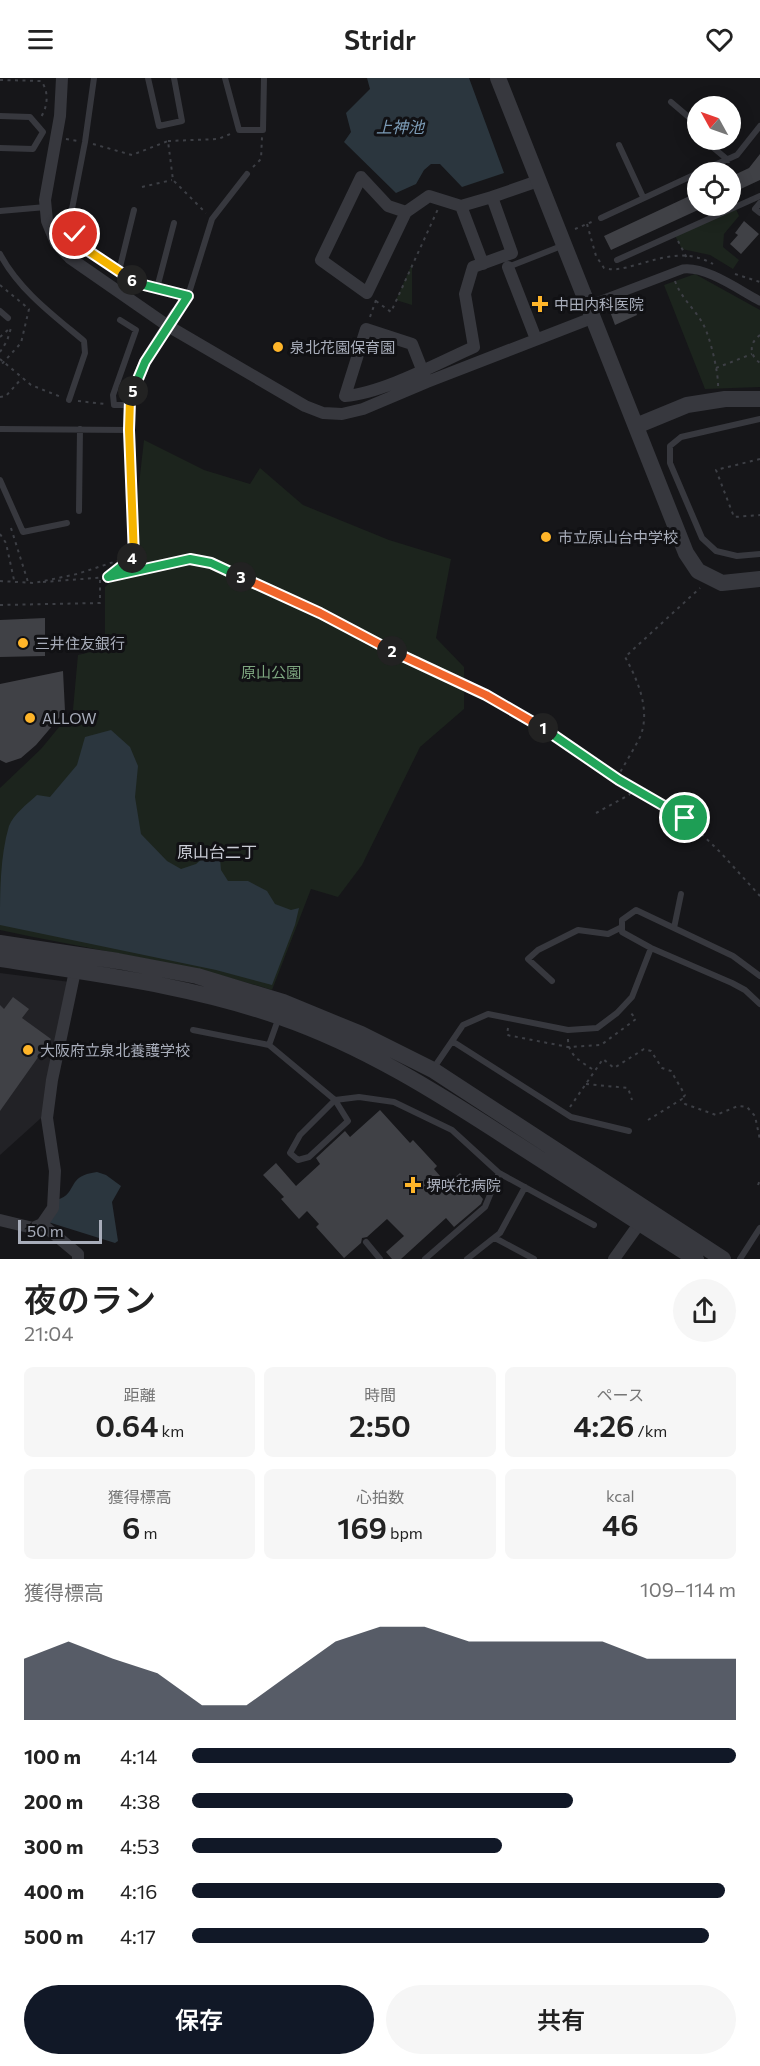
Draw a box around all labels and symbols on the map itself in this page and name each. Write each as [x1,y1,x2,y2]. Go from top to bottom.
north arrow [687,96,741,150]
water label: 上神池 [376,117,426,136]
pin [49,208,100,259]
pin: 6 [117,265,147,295]
marker: 中田内科医院 [531,295,549,313]
place label: 中田内科医院 [554,295,644,313]
place label: 泉北花園保育園 [290,338,395,356]
marker: 泉北花園保育園 [271,340,285,354]
pin: 5 [118,376,148,406]
place label: 市立原山台中学校 [558,528,678,546]
marker: 市立原山台中学校 [539,530,553,544]
pin: 4 [117,543,147,573]
pin: 3 [226,562,256,592]
place label: 三井住友銀行 [35,634,125,652]
marker: 三井住友銀行 [16,636,30,650]
pin: 2 [377,636,407,666]
park label: 原山公園 [241,663,301,681]
place label: ALLOW [42,709,96,727]
marker: ALLOW [23,711,37,725]
pin: 1 [528,713,558,743]
pin [659,792,710,843]
district label: 原山台二丁 [177,842,257,861]
place label: 大阪府立泉北養護学校 [40,1041,190,1059]
marker: 大阪府立泉北養護学校 [21,1043,35,1057]
marker: 堺咲花病院 [404,1176,422,1194]
place label: 堺咲花病院 [426,1176,501,1194]
scale bar [18,1217,102,1244]

